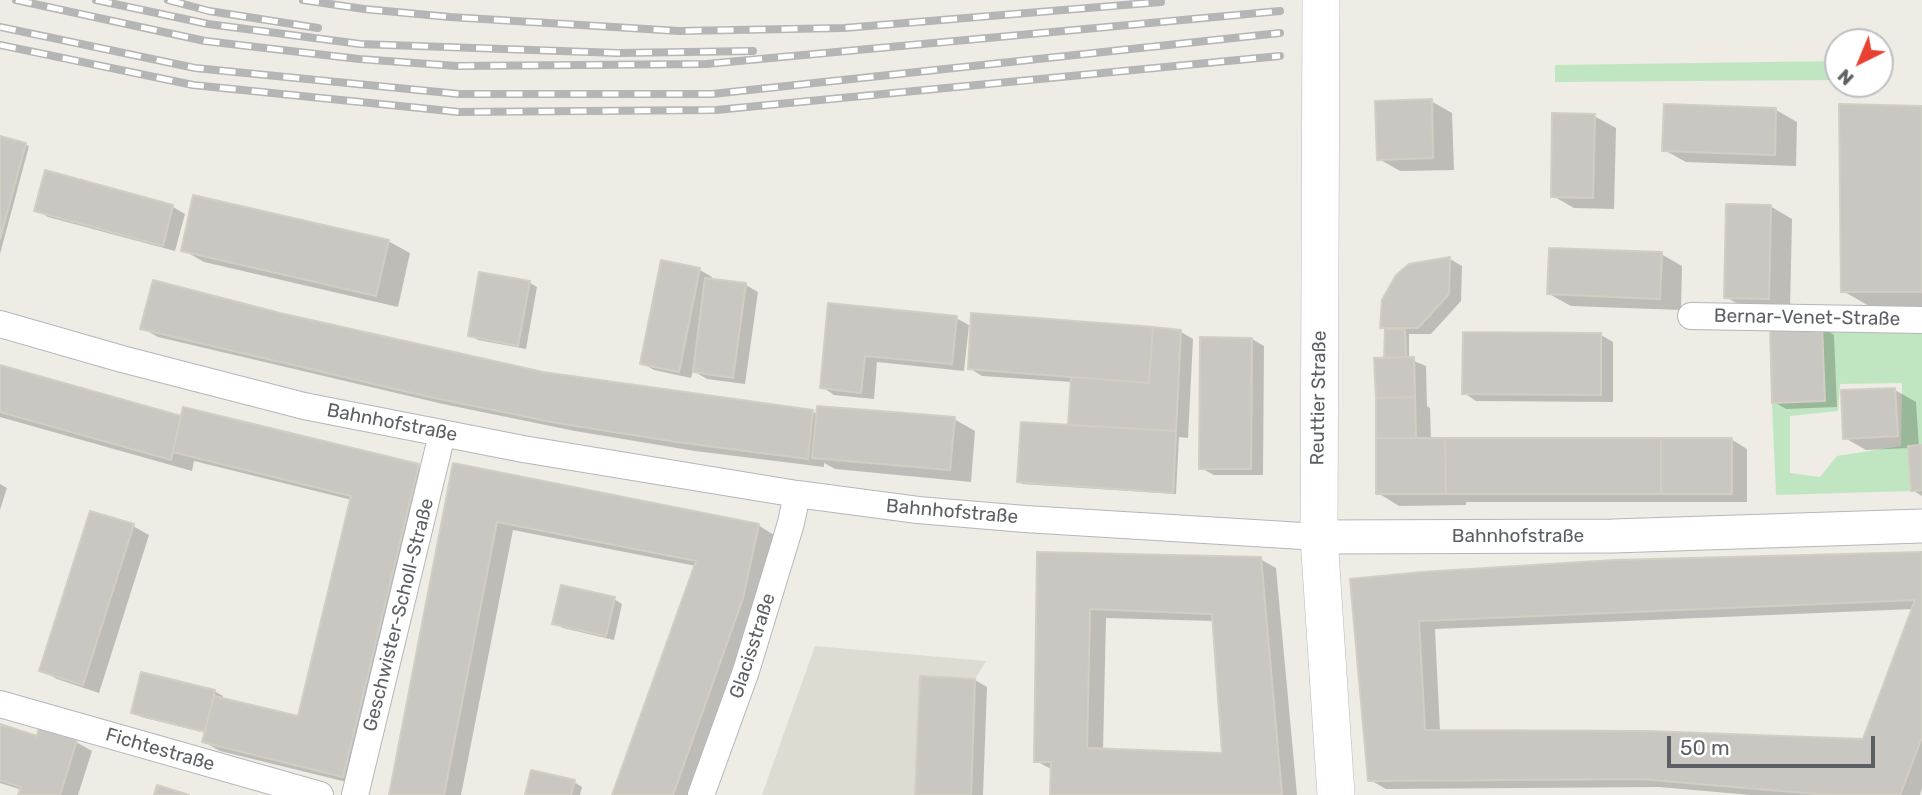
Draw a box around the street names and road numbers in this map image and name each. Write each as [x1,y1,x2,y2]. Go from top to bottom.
street label: Bernar-Venet-Straße [1714,305,1900,331]
street label: Reuttier Straße [1306,330,1332,466]
street label: Bahnhofstraße [325,399,459,447]
street label: Bahnhofstraße [885,495,1019,529]
street label: Geschwister-Scholl-Straße [359,496,439,734]
street label: Bahnhofstraße [1452,526,1584,548]
street label: Glacisstraße [725,590,781,702]
street label: Fichtestraße [103,724,217,776]

